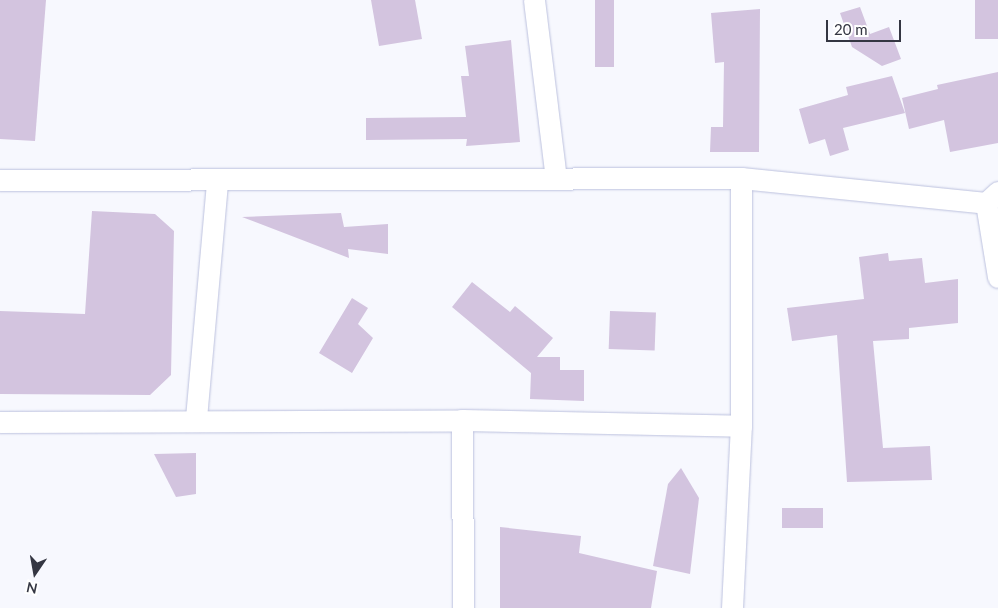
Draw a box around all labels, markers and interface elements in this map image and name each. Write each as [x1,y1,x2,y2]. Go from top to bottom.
scale bar [828,10,903,42]
text: 20 m [834,20,868,38]
north arrow [10,548,60,598]
text: N [25,579,39,598]

